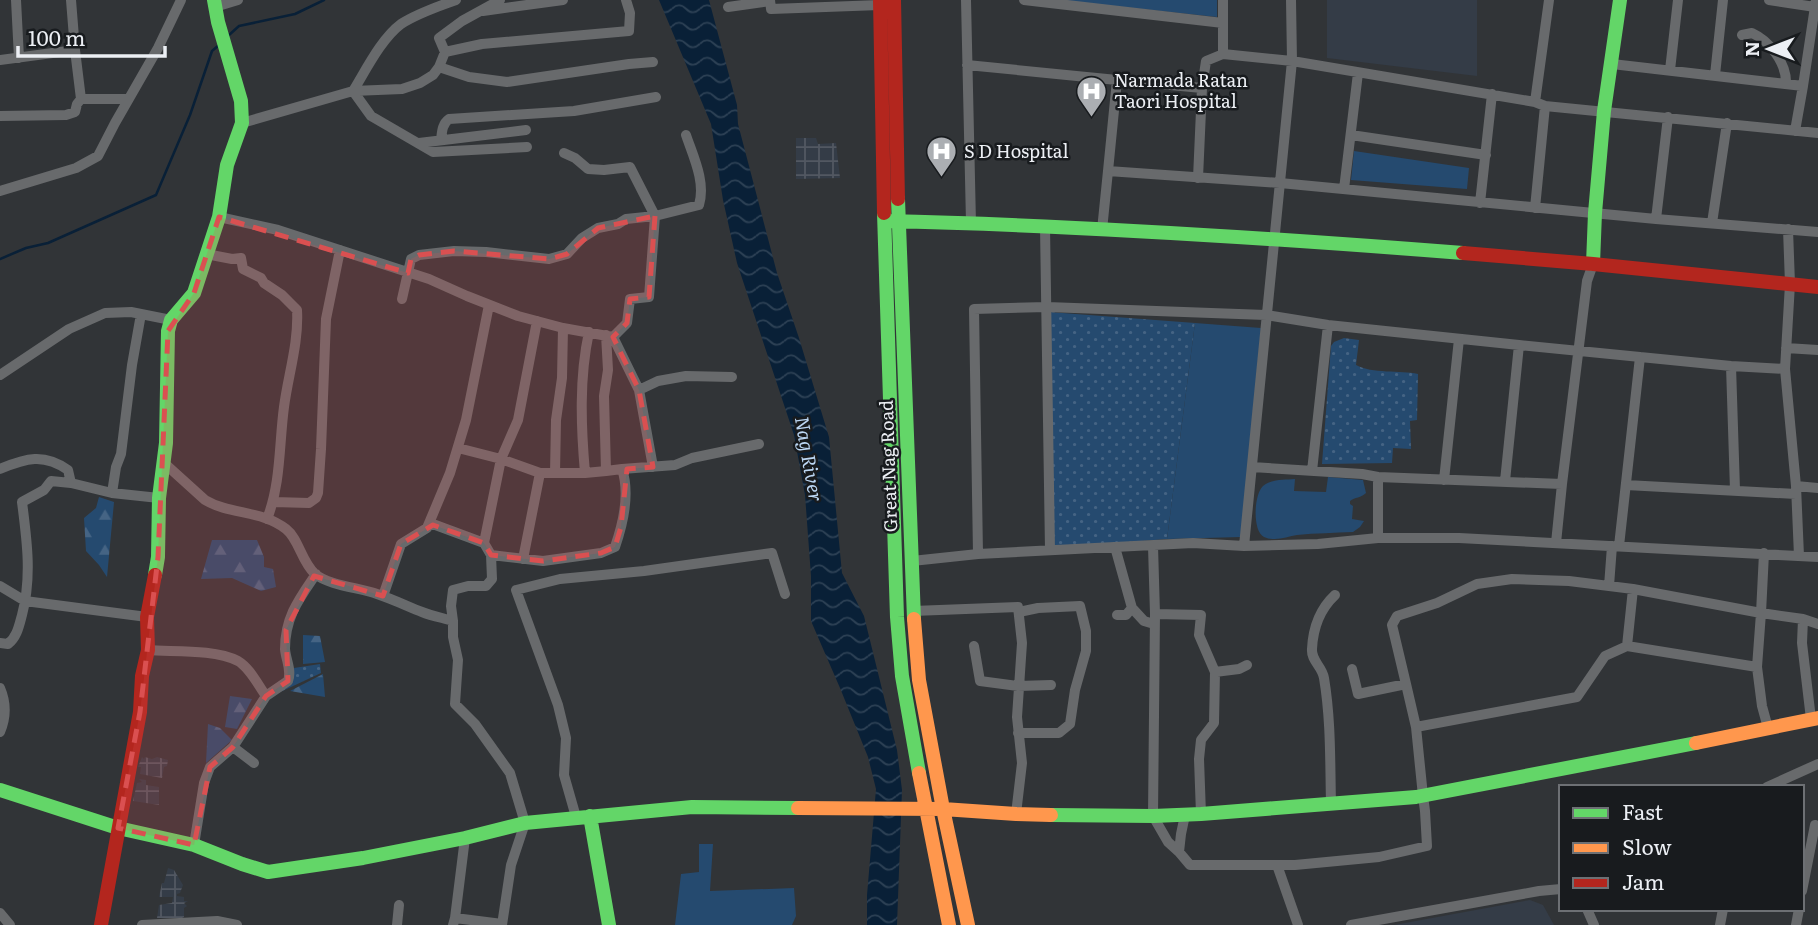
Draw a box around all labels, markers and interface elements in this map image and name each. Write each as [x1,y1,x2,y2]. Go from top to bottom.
scale bar [18,14,164,58]
north arrow [1734,14,1804,84]
text: 100 m [28,21,85,52]
text: N [1737,41,1765,57]
place label: Narmada Ratan Taori Hospital [1114,66,1248,114]
hospital icon: Narmada Ratan Taori Hospital [1074,74,1108,118]
hospital icon: S D Hospital [924,135,958,179]
place label: S D Hospital [964,137,1068,164]
street label: Great Nag Road [872,399,903,533]
water label: Nag River [789,414,831,504]
legend [1559,785,1804,911]
text: Fast [1622,795,1663,826]
text: Slow [1622,830,1672,861]
text: Jam [1622,865,1664,896]

